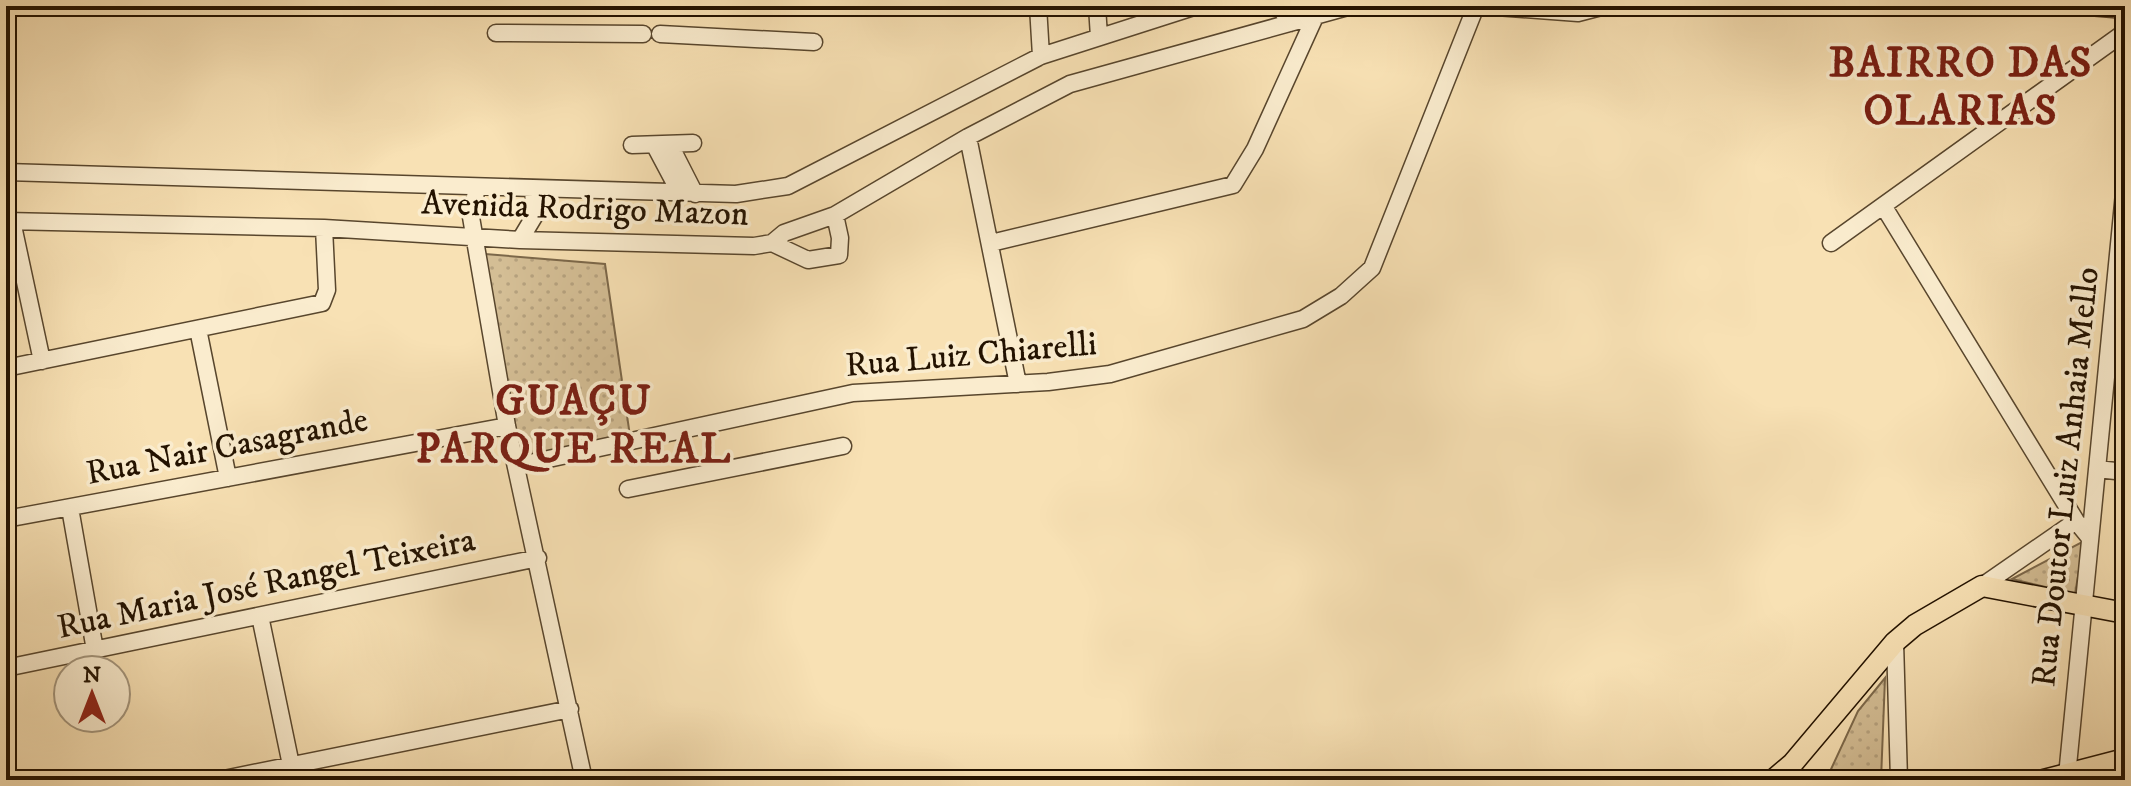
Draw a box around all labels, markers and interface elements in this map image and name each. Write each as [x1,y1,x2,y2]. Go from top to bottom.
district label: BAIRRO DAS OLARIAS [1829,38,2093,138]
street label: Avenida Rodrigo Mazon [421,182,750,236]
street label: Rua Doutor Luiz Anhaia Mello [2023,265,2109,689]
street label: Rua Luiz Chiarelli [844,323,1098,387]
district label: GUAÇU PARQUE REAL [416,376,732,476]
street label: Rua Nair Casagrande [83,399,371,495]
street label: Rua Maria José Rangel Teixeira [53,519,479,649]
north arrow [52,654,132,734]
text: N [83,662,101,689]

